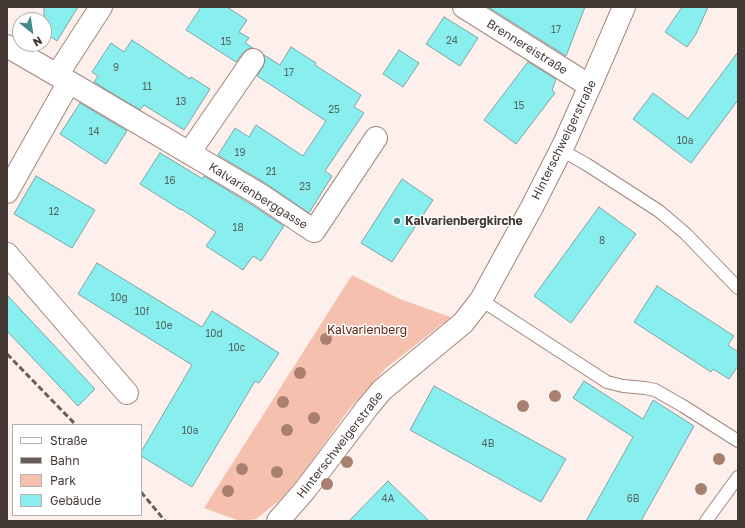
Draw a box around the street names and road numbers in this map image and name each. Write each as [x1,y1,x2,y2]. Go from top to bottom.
street label: Brennereistraße [484,16,570,78]
street label: Hinterschweigerstraße [529,78,599,202]
street label: Kalvarienberggasse [206,160,310,232]
street label: Hinterschweigerstraße [294,389,386,501]

